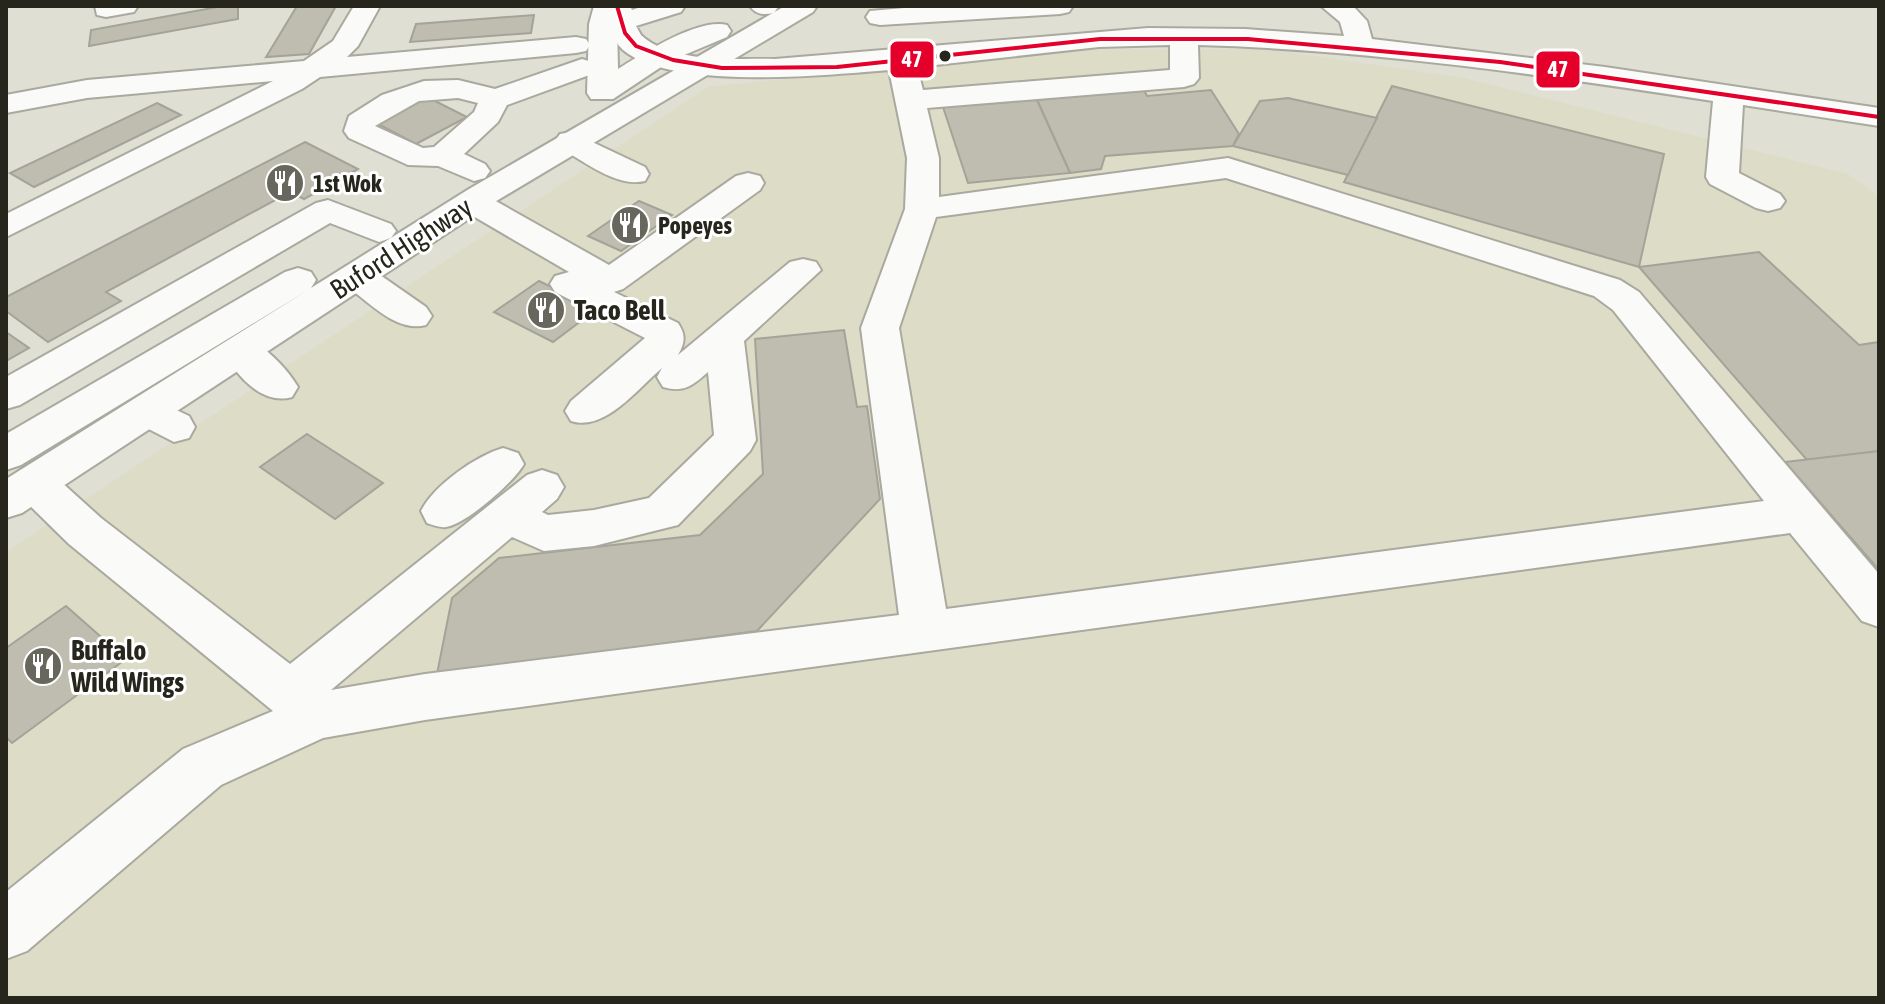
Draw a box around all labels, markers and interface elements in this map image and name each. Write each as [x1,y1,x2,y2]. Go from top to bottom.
line badge: 47 [889,40,935,79]
text: 47 [901,46,922,72]
unlabelled marker [937,48,953,64]
line badge: 47 [1535,50,1581,89]
text: 47 [1547,56,1568,82]
restaurant icon: 1st Wok [264,162,306,204]
place label: 1st Wok [313,170,382,197]
street label: Buford Highway [324,190,478,306]
restaurant icon: Popeyes [609,204,651,246]
place label: Popeyes [658,212,732,239]
restaurant icon: Taco Bell [525,289,567,331]
place label: Taco Bell [574,294,666,326]
place label: Buffalo Wild Wings [70,634,184,698]
restaurant icon: Buffalo Wild Wings [22,645,64,687]

